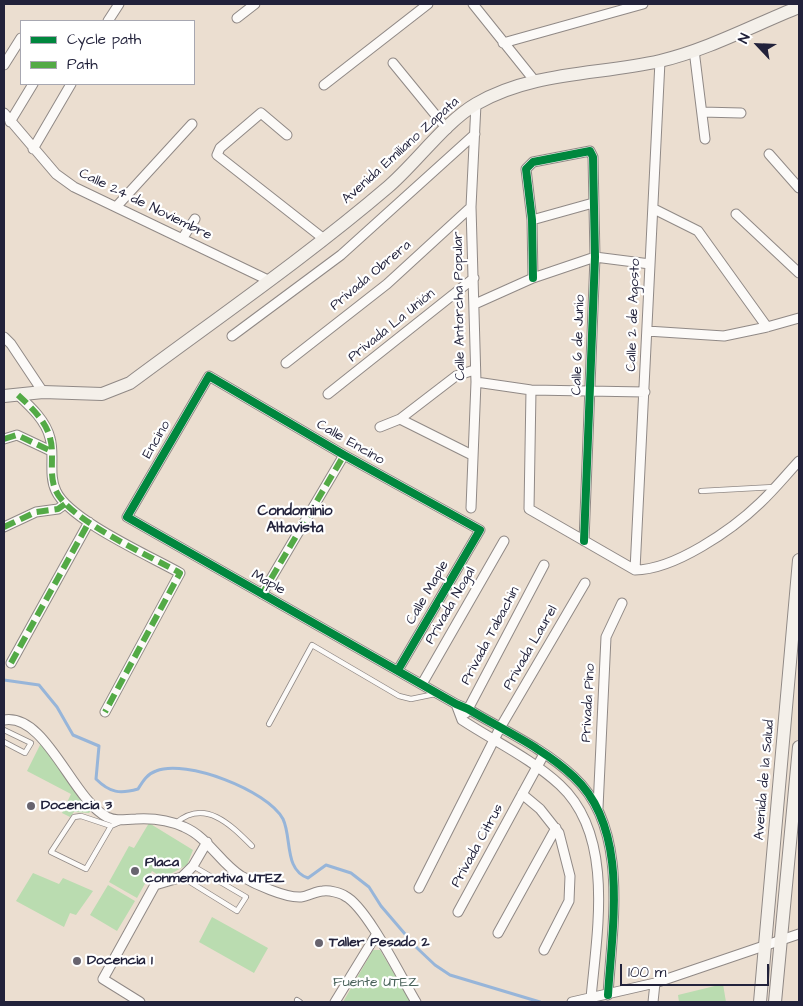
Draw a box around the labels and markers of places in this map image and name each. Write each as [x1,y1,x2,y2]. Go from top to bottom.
place label: Docencia 3 [41,798,112,814]
marker: Docencia 3 [25,800,37,812]
place label: Placa conmemorativa UTEZ [145,855,284,888]
marker: Placa conmemorativa UTEZ [129,865,141,877]
place label: Taller Pesado 2 [329,935,429,951]
marker: Taller Pesado 2 [313,937,325,949]
place label: Docencia 1 [87,953,153,969]
marker: Docencia 1 [71,955,83,967]

